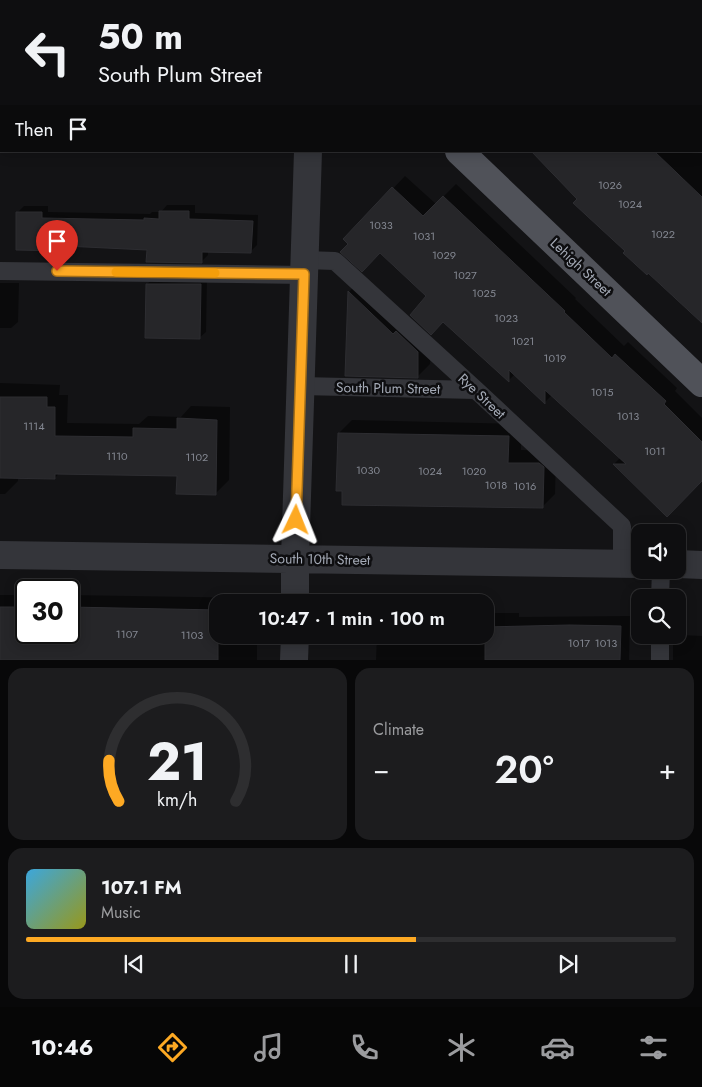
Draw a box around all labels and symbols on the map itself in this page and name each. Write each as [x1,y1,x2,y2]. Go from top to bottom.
house number: 1026 [598,177,622,193]
house number: 1024 [618,196,643,212]
house number: 1033 [369,217,393,233]
pin [36,220,78,271]
house number: 1022 [651,226,675,242]
house number: 1031 [413,228,435,244]
street label: Lehigh Street [546,233,617,301]
house number: 1029 [432,247,456,263]
house number: 1027 [453,267,477,283]
house number: 1025 [472,285,496,301]
house number: 1023 [494,310,518,326]
house number: 1021 [512,333,534,349]
house number: 1019 [544,350,566,366]
street label: Rye Street [454,369,511,424]
street label: South Plum Street [336,377,441,399]
house number: 1015 [591,384,613,400]
house number: 1013 [617,408,639,424]
house number: 1114 [23,418,45,434]
house number: 1011 [644,443,666,459]
house number: 1110 [106,448,128,464]
house number: 1102 [186,449,208,465]
house number: 1030 [356,462,380,478]
house number: 1024 [418,463,443,479]
house number: 1020 [462,463,487,479]
house number: 1018 [485,477,507,493]
house number: 1016 [514,478,536,494]
position arrow [269,493,321,545]
street label: South 10th Street [270,548,371,570]
speed limit sign: 30 [15,579,80,644]
house number: 1107 [116,626,138,642]
house number: 1103 [181,627,203,643]
house number: 1017 [568,635,590,651]
house number: 1013 [595,635,617,651]

